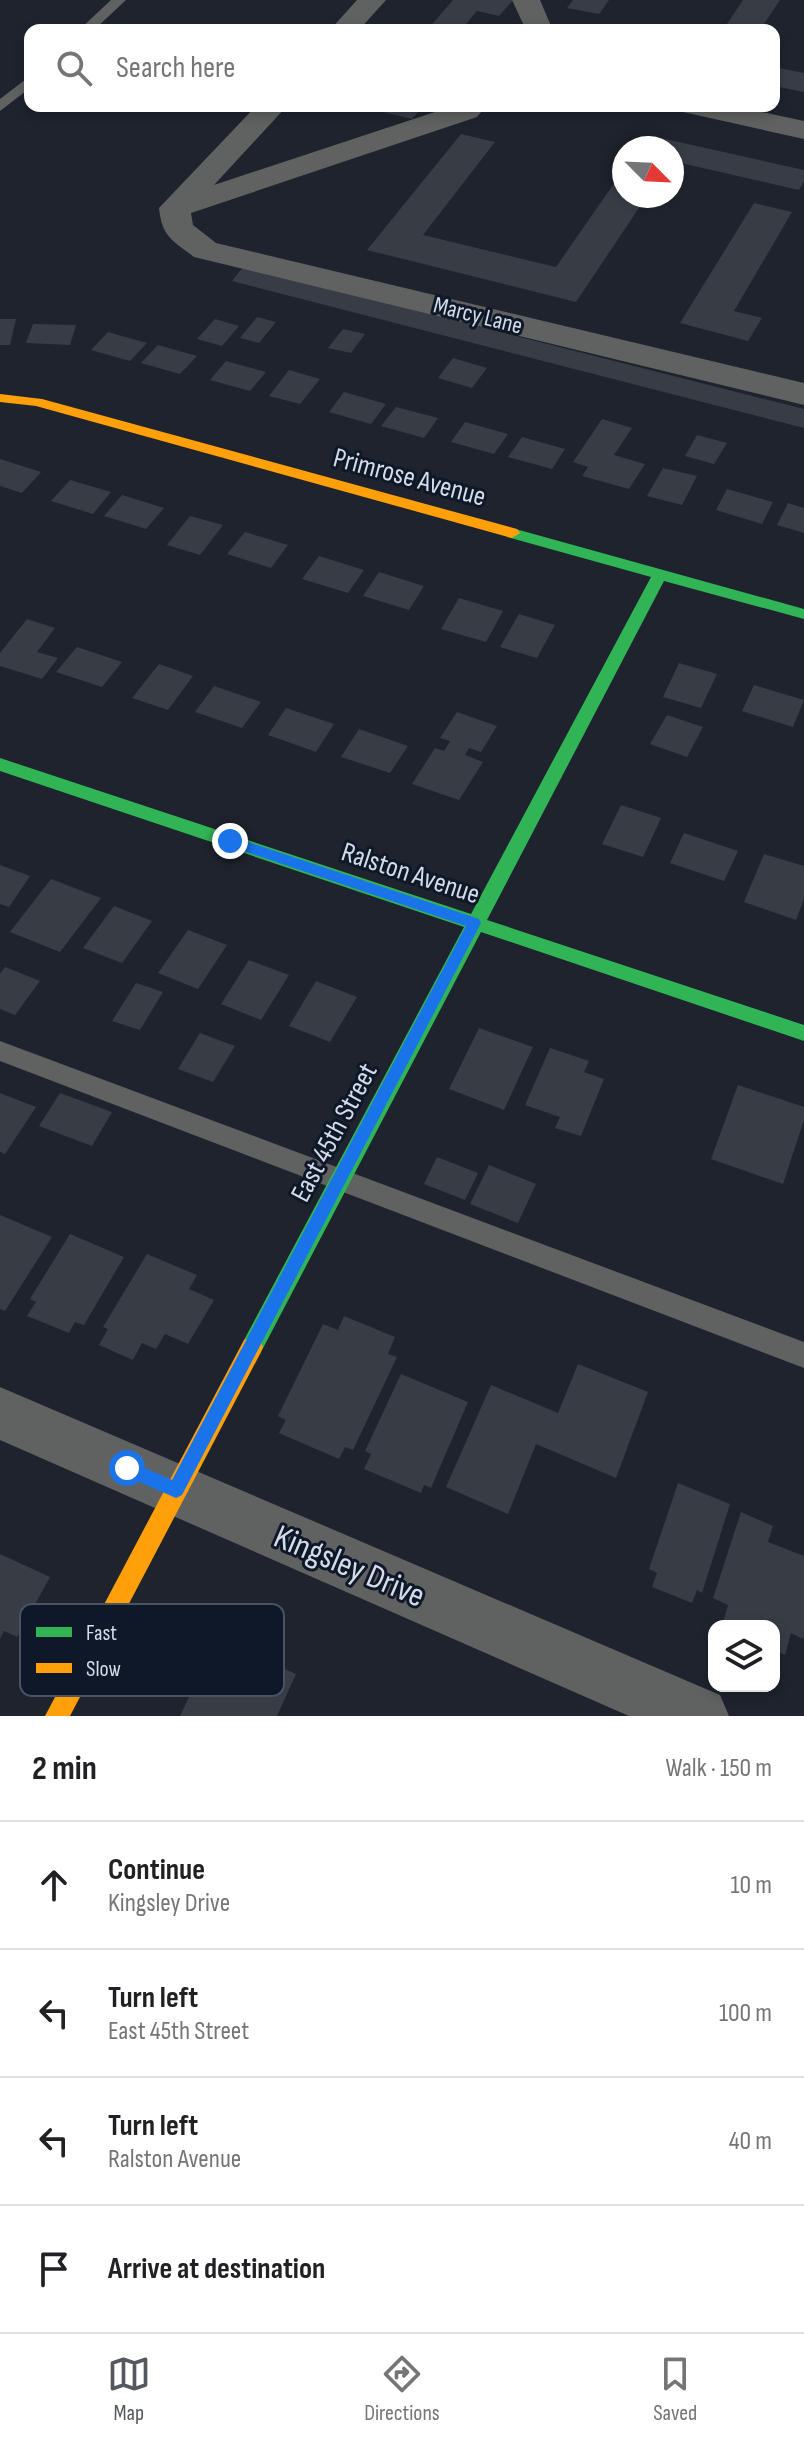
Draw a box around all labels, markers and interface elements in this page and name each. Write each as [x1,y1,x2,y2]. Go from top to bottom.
search box [24,24,780,112]
icon: search [52,46,96,90]
text: Search here [116,50,235,86]
north arrow [612,136,684,208]
street label: Marcy Lane [430,290,525,341]
street label: Primrose Avenue [330,441,489,514]
route end [212,823,248,859]
street label: Ralston Avenue [337,836,484,911]
street label: East 45th Street [284,1058,385,1208]
route start [109,1450,145,1486]
street label: Kingsley Drive [268,1516,431,1616]
legend [20,1604,284,1696]
text: Fast [86,1620,117,1647]
map controls [708,1620,780,1692]
button: layers [708,1620,780,1692]
text: Slow [86,1656,121,1683]
text: 2 min [32,1748,97,1789]
text: Walk · 150 m [666,1753,772,1784]
text: Continue [108,1852,205,1888]
icon: ahead [32,1863,76,1907]
text: 10 m [730,1870,772,1901]
text: Kingsley Drive [108,1888,230,1919]
text: Turn left [108,1980,198,2016]
icon: left [32,1991,76,2035]
text: 100 m [719,1998,772,2029]
text: East 45th Street [108,2016,249,2047]
text: Turn left [108,2108,198,2144]
icon: left [32,2119,76,2163]
text: 40 m [729,2126,772,2157]
text: Ralston Avenue [108,2144,241,2175]
icon: arrive [32,2247,76,2291]
text: Arrive at destination [108,2251,325,2287]
tab: Map [107,2352,151,2427]
tab: Directions [364,2352,440,2427]
tab: Saved [653,2352,697,2427]

